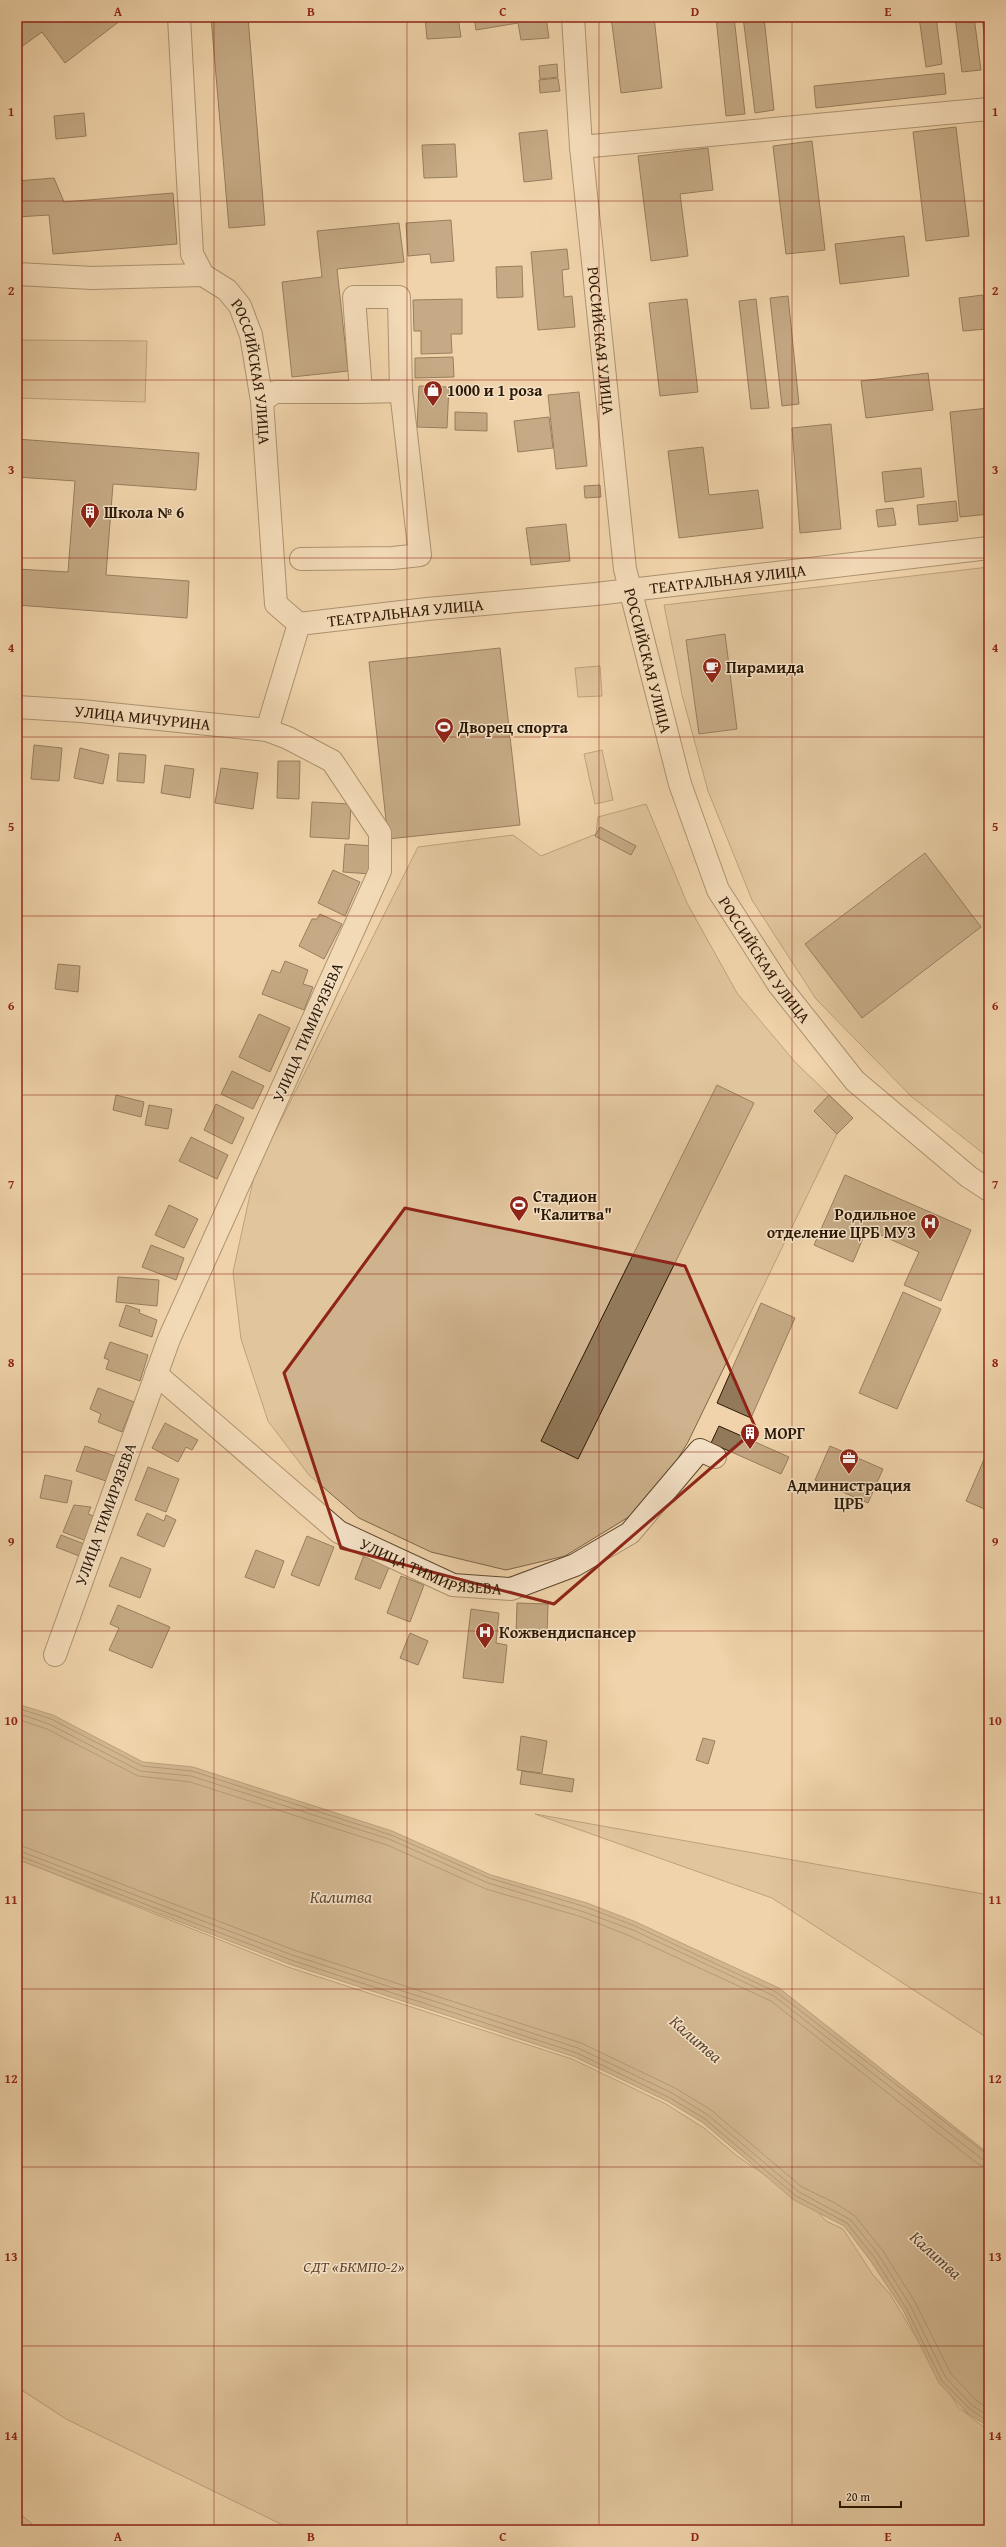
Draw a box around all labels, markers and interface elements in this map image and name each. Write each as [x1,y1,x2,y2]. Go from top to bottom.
text: A [114,2,123,21]
text: B [307,2,315,21]
text: C [499,2,507,21]
text: D [691,2,699,21]
text: E [885,2,892,21]
text: 1 [8,102,14,121]
text: 1 [992,102,998,121]
street label: РОССИЙСКАЯ УЛИЦА [582,265,621,416]
text: 2 [8,281,15,300]
text: 2 [992,281,999,300]
street label: РОССИЙСКАЯ УЛИЦА [226,293,277,446]
place label: 1000 и 1 роза [447,378,543,402]
shop icon: 1000 и 1 роза [422,379,444,407]
text: 3 [8,460,14,479]
text: 3 [992,460,998,479]
place label: Школа № 6 [104,500,184,524]
building icon: Школа № 6 [79,501,101,529]
street label: ТЕАТРАЛЬНАЯ УЛИЦА [648,558,807,600]
street label: РОССИЙСКАЯ УЛИЦА [618,585,679,736]
street label: ТЕАТРАЛЬНАЯ УЛИЦА [326,592,485,633]
text: 4 [8,638,15,657]
text: 4 [992,638,999,657]
place label: Пирамида [726,655,805,679]
cafe icon: Пирамида [701,656,723,684]
street label: УЛИЦА МИЧУРИНА [74,699,212,736]
place label: Дворец спорта [457,715,569,739]
sports icon: Дворец спорта [433,716,455,744]
text: 5 [8,817,15,836]
text: 5 [992,817,999,836]
street label: РОССИЙСКАЯ УЛИЦА [713,891,817,1028]
street label: УЛИЦА ТИМИРЯЗЕВА [265,958,349,1106]
text: 6 [8,996,15,1015]
text: 6 [992,996,999,1015]
text: 7 [8,1175,15,1194]
text: 7 [992,1175,999,1194]
place label: Стадион "Калитва" [533,1184,612,1226]
sports icon: Стадион "Калитва" [508,1194,530,1222]
place label: Родильное отделение ЦРБ МУЗ [767,1202,916,1244]
hospital icon: Родильное отделение ЦРБ МУЗ [919,1212,941,1240]
text: 8 [8,1353,15,1372]
text: 8 [992,1353,999,1372]
place label: МОРГ [764,1421,805,1445]
building icon: МОРГ [739,1422,761,1450]
street label: УЛИЦА ТИМИРЯЗЕВА [68,1439,142,1589]
office icon: Администрация ЦРБ [838,1447,860,1475]
place label: Администрация ЦРБ [787,1473,911,1515]
street label: УЛИЦА ТИМИРЯЗЕВА [356,1531,503,1600]
text: 9 [8,1532,15,1551]
text: 9 [992,1532,999,1551]
place label: Кожвендиспансер [499,1620,636,1644]
hospital icon: Кожвендиспансер [474,1621,496,1649]
text: 10 [4,1711,18,1730]
text: 10 [988,1711,1002,1730]
water label: Калитва [310,1884,372,1909]
text: 11 [4,1890,18,1909]
text: 11 [988,1890,1002,1909]
water label: Калитва [665,2009,728,2069]
text: 12 [4,2069,18,2088]
text: 12 [988,2069,1002,2088]
water label: Калитва [905,2224,968,2285]
text: 13 [4,2247,18,2266]
text: 13 [988,2247,1002,2266]
park label: СДТ «БКМПО-2» [303,2254,405,2278]
text: 14 [4,2426,18,2445]
text: 14 [988,2426,1002,2445]
scale bar [840,2483,901,2509]
text: 20 m [846,2488,870,2505]
text: A [114,2527,123,2546]
text: B [307,2527,315,2546]
text: C [499,2527,507,2546]
text: D [691,2527,699,2546]
text: E [885,2527,892,2546]

